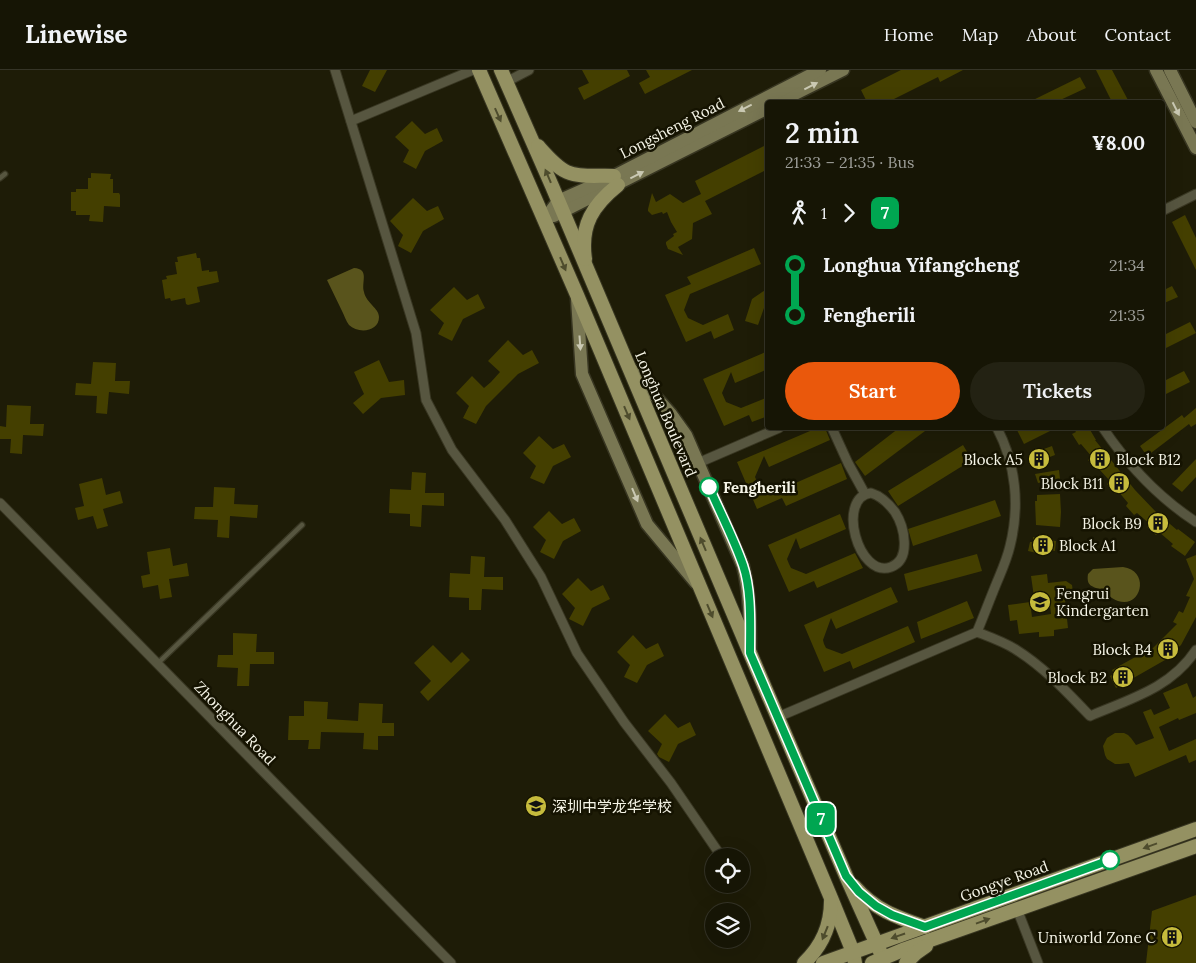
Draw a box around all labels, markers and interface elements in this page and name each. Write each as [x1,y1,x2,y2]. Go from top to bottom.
text: Linewise [25,19,127,50]
text: Home [884,23,934,46]
text: Map [962,23,998,46]
text: About [1026,23,1076,46]
text: Contact [1104,23,1171,46]
one-way arrow [804,82,818,90]
street label: Longsheng Road [616,93,728,163]
one-way arrow [1172,102,1180,116]
one-way arrow [738,104,753,112]
one-way arrow [495,108,503,122]
text: 2 min [785,115,859,151]
text: ¥8.00 [1092,131,1145,155]
text: 21:33 – 21:35 · Bus [785,152,914,172]
one-way arrow [543,169,551,183]
one-way arrow [630,171,645,179]
icon: walk [785,199,813,227]
icon: forward [835,199,863,227]
text: 7 [881,201,889,224]
text: 1 [821,203,827,223]
text: Longhua Yifangcheng [823,253,1019,277]
text: 21:34 [1109,255,1145,275]
one-way arrow [560,257,568,271]
text: Fengherili [823,303,915,327]
text: 21:35 [1109,305,1145,325]
one-way arrow [576,335,584,351]
street label: Longhua Boulevard [631,348,701,480]
button: Start [785,362,960,420]
button: Tickets [970,362,1145,420]
one-way arrow [623,406,631,420]
building icon: Block A5 [1027,447,1051,471]
building icon: Block B12 [1088,447,1112,471]
place label: Block A5 [963,450,1023,469]
place label: Block B12 [1116,450,1181,469]
building icon: Block B11 [1107,471,1131,495]
place label: Block B11 [1041,474,1103,493]
marker: Fengherili [699,477,719,497]
place label: Fengherili [723,478,796,497]
one-way arrow [631,488,639,502]
building icon: Block B9 [1146,511,1170,535]
place label: Block B9 [1082,514,1142,533]
building icon: Block A1 [1031,533,1055,557]
place label: Block A1 [1059,536,1116,555]
one-way arrow [699,537,707,551]
place label: Fengrui Kindergarten [1056,584,1149,620]
school or university icon: Fengrui Kindergarten [1028,590,1052,614]
one-way arrow [707,604,715,618]
building icon: Block B4 [1156,637,1180,661]
place label: Block B4 [1093,640,1152,659]
building icon: Block B2 [1111,665,1135,689]
place label: Block B2 [1048,668,1107,687]
street label: Zhonghua Road [190,677,280,769]
school or university icon: 深圳中学龙华学校 [524,794,548,818]
place label: 深圳中学龙华学校 [552,797,672,816]
line badge: 7 [805,803,837,835]
text: 7 [817,807,825,830]
one-way arrow [1142,842,1157,850]
map controls [705,848,750,948]
button: locate [705,848,750,893]
unlabelled marker [1100,850,1120,870]
street label: Gongye Road [957,856,1051,906]
button: layers [705,903,750,948]
one-way arrow [976,917,991,924]
building icon: Uniworld Zone C [1160,925,1184,949]
one-way arrow [821,926,829,941]
place label: Uniworld Zone C [1038,928,1157,947]
one-way arrow [891,933,906,940]

